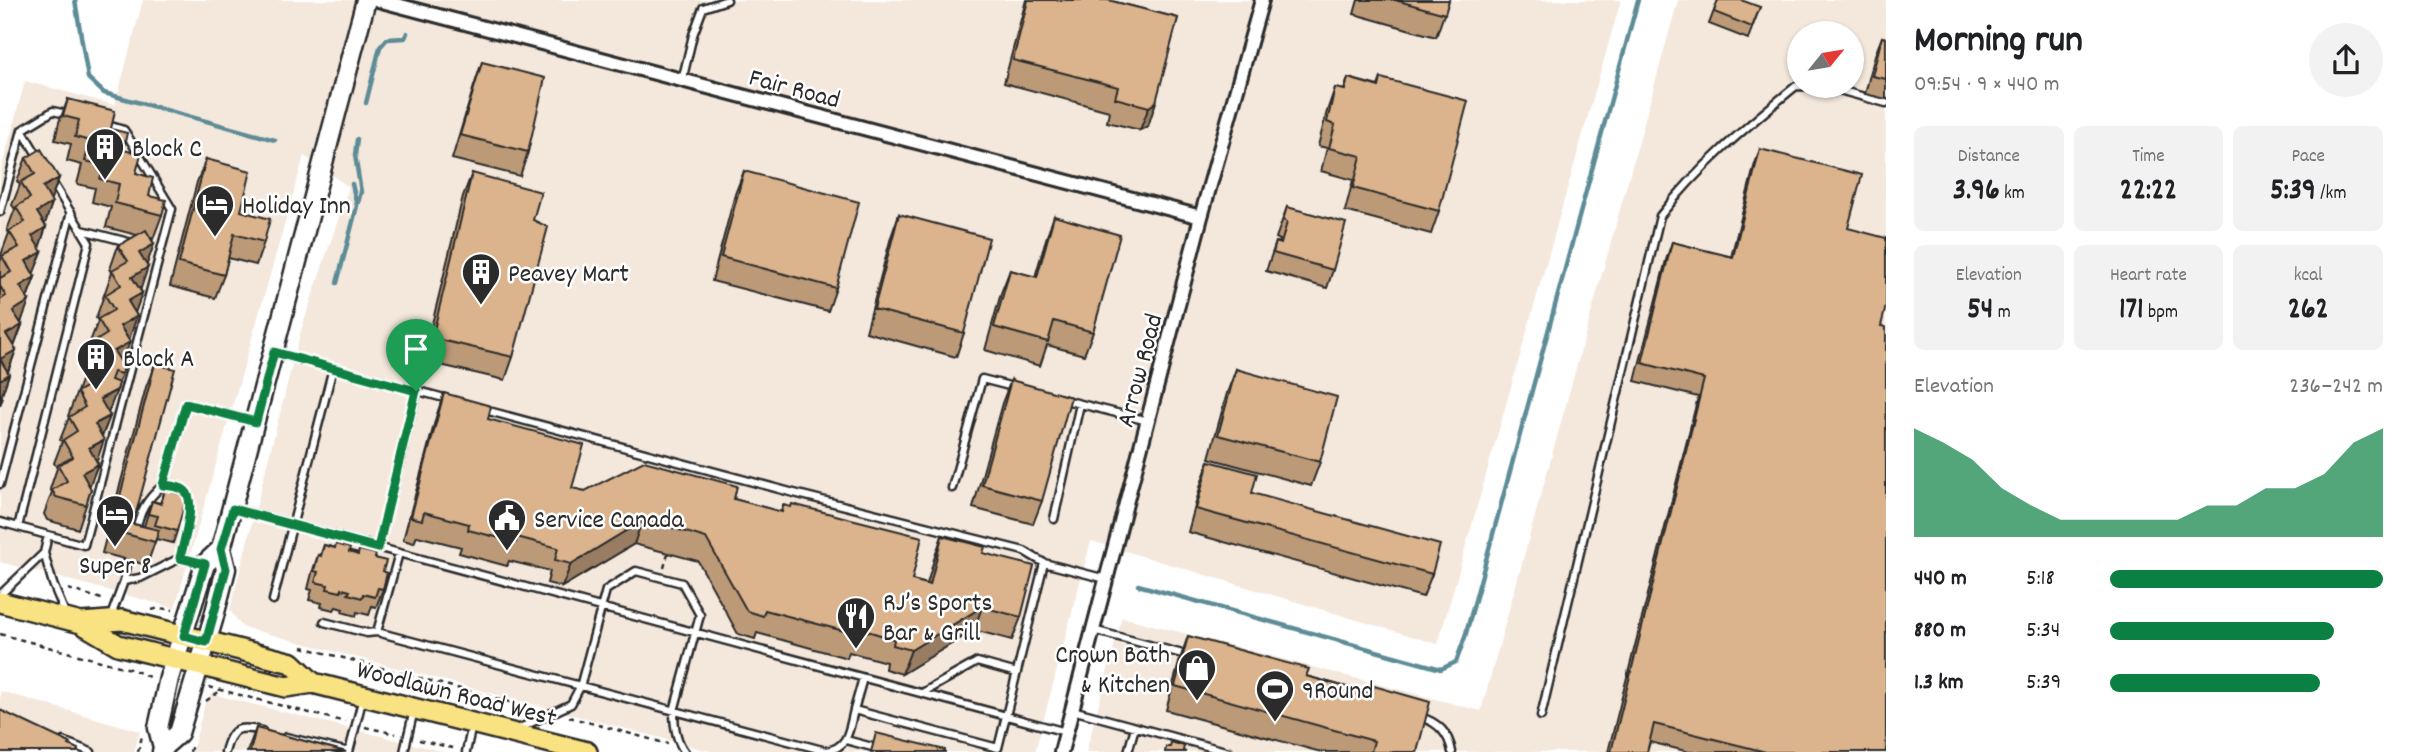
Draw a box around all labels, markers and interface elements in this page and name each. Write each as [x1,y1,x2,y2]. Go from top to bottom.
text: Morning run [1914,15,2083,70]
north arrow [1787,21,1864,98]
map controls [1787,21,1864,98]
button: share [2309,23,2383,97]
street label: Fair Road [744,61,844,120]
text: 09:54 · 9 × 440 m [1914,69,2060,102]
building icon: Block C [84,126,126,181]
place label: Block C [132,132,202,169]
text: Distance [1958,144,2020,171]
text: Time [2132,144,2165,171]
text: Pace [2291,144,2325,171]
text: 3.96 [1953,171,2000,214]
text: 22:22 [2120,171,2177,214]
text: 5:39 [2270,171,2316,214]
text: km [2000,181,2025,208]
text: /km [2316,181,2346,208]
hotel icon: Holiday Inn [194,183,236,238]
place label: Holiday Inn [242,189,351,226]
building icon: Peavey Mart [460,251,502,306]
place label: Peavey Mart [508,257,629,294]
text: Elevation [1956,263,2022,290]
text: Heart rate [2110,263,2187,290]
text: kcal [2294,263,2323,290]
text: 54 [1967,290,1993,333]
text: 171 [2119,290,2144,333]
text: 262 [2288,290,2329,333]
text: m [1993,300,2011,327]
text: bpm [2144,300,2178,327]
street label: Arrow Road [1108,310,1174,432]
pin [386,319,446,391]
icon: arrive [397,330,435,368]
building icon: Block A [75,336,117,391]
place label: Block A [123,342,194,379]
text: Elevation [1914,371,1994,404]
text: 236–242 m [2289,371,2383,404]
hotel icon: Super 8 [94,493,136,548]
public building icon: Service Canada [486,497,528,552]
place label: Service Canada [534,503,684,540]
place label: Super 8 [79,549,151,586]
text: 440 m [1914,563,1967,596]
text: 5:18 [2026,563,2055,596]
place label: RJ’s Sports Bar & Grill [883,586,992,653]
restaurant icon: RJ’s Sports Bar & Grill [835,595,877,650]
text: 880 m [1914,615,1966,648]
text: 5:34 [2026,615,2060,648]
place label: Crown Bath & Kitchen [1055,638,1170,705]
shop icon: Crown Bath & Kitchen [1176,647,1218,702]
street label: Woodlawn Road West [352,653,560,738]
text: 1.3 km [1914,667,1964,700]
text: 5:39 [2026,667,2061,700]
sports icon: 9Round [1254,668,1296,723]
place label: 9Round [1302,674,1374,711]

